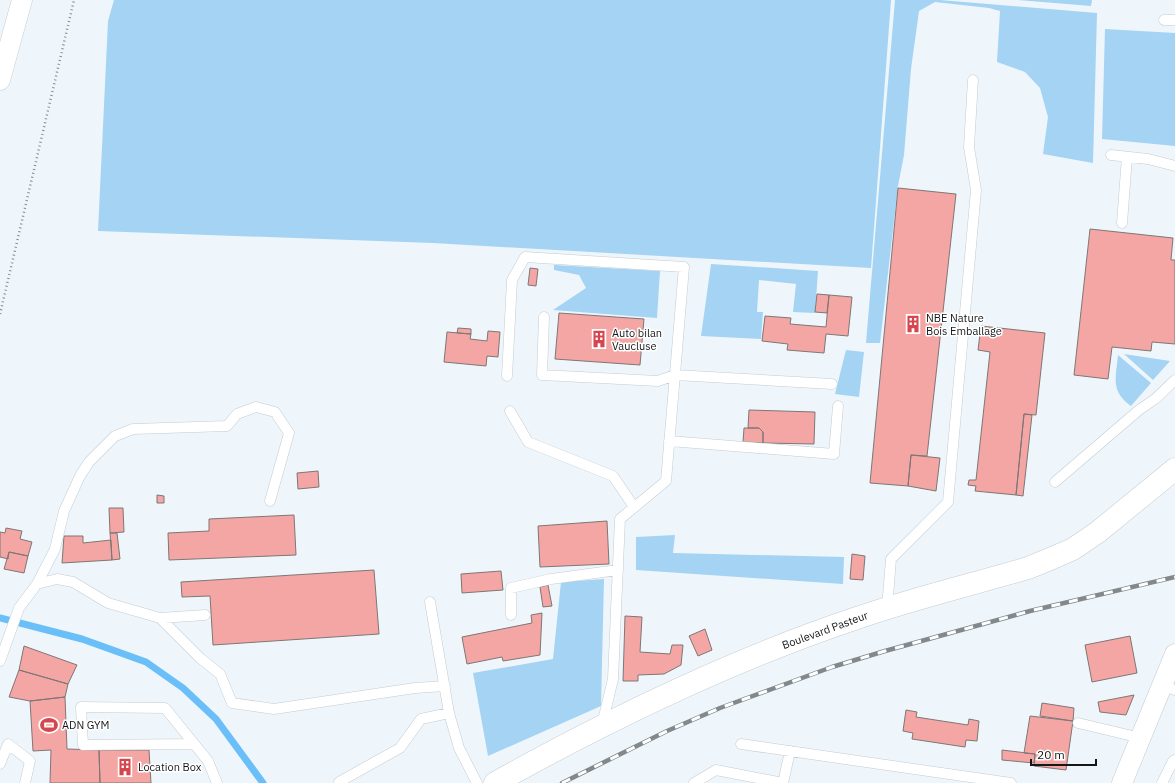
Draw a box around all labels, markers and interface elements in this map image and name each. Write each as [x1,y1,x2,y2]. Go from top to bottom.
place label: NBE Nature Bois Emballage [926,311,1002,338]
building icon: NBE Nature Bois Emballage [903,314,923,334]
place label: Auto bilan Vaucluse [612,326,662,353]
building icon: Auto bilan Vaucluse [589,329,609,349]
street label: Boulevard Pasteur [780,608,870,652]
sports icon: ADN GYM [39,715,59,735]
place label: ADN GYM [62,718,110,732]
scale bar [1031,741,1096,767]
text: 20 m [1037,747,1065,762]
building icon: Location Box [115,757,135,777]
place label: Location Box [138,760,202,774]

